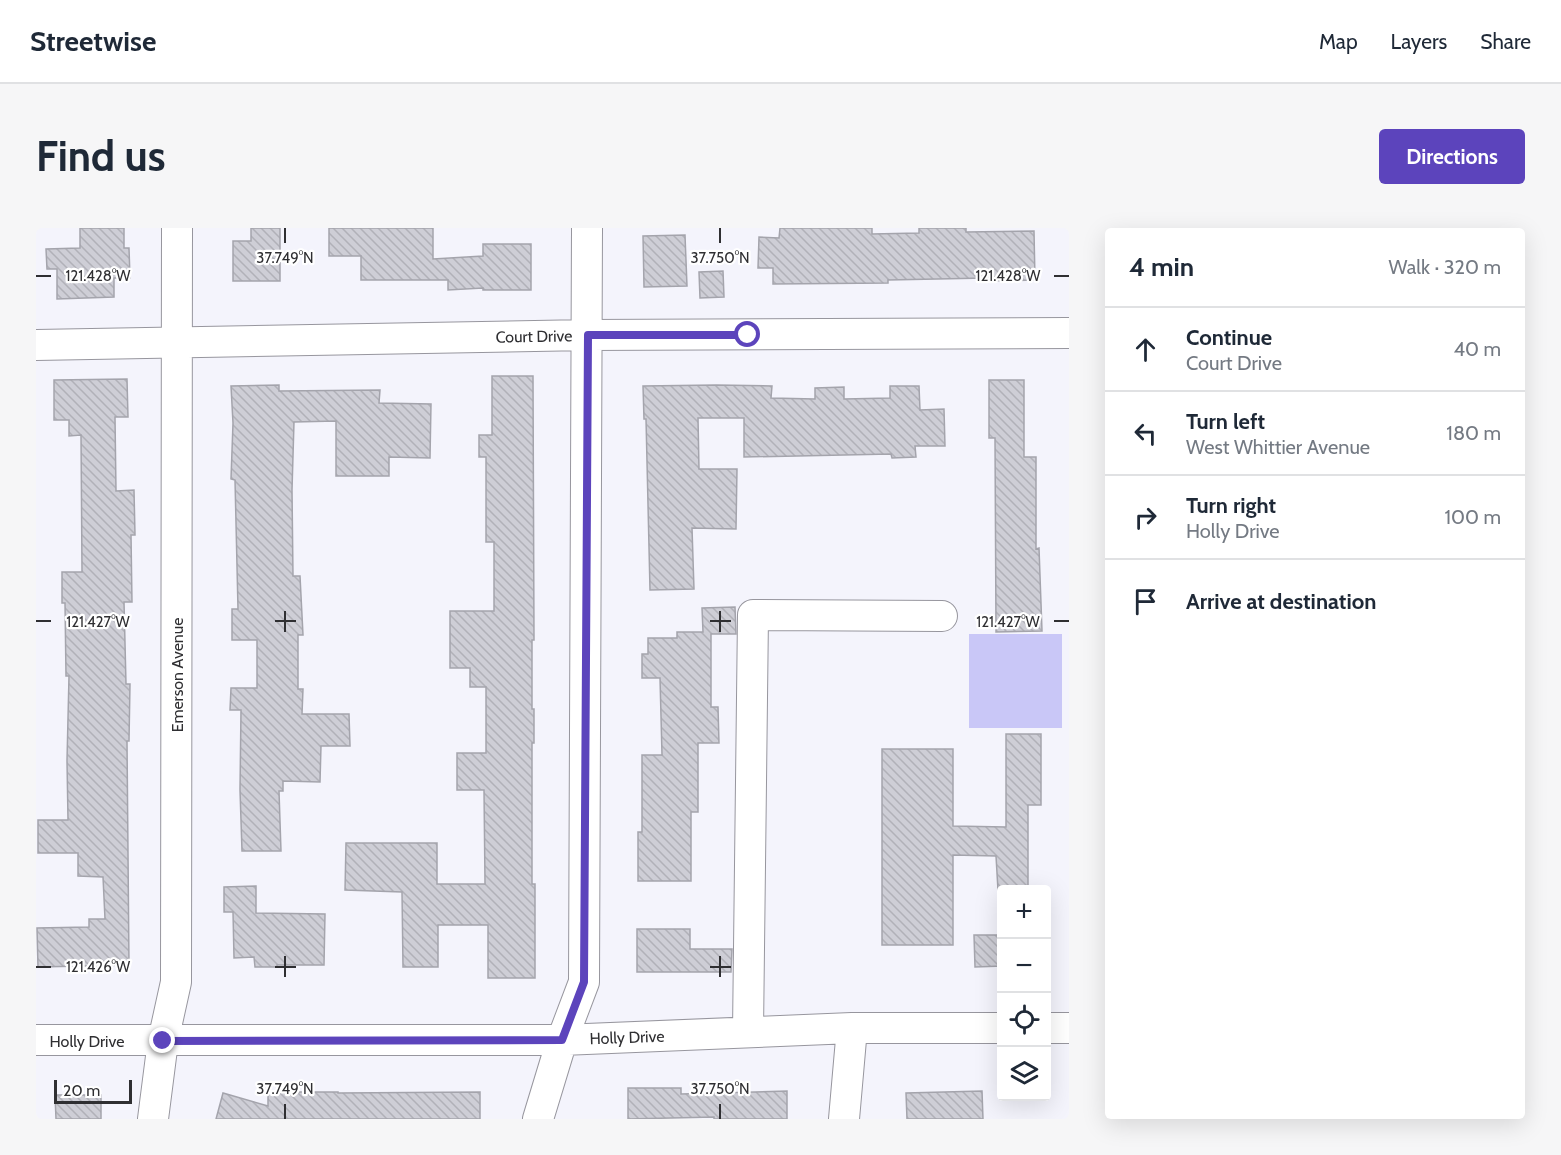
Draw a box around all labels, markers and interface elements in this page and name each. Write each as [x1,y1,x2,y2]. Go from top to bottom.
text: Streetwise [30,24,156,58]
text: Map [1319,29,1358,54]
text: Layers [1391,29,1447,54]
text: Share [1480,29,1531,54]
button: Directions [1379,129,1525,184]
text: Find us [36,130,165,182]
text: 37.749°N [256,249,314,267]
text: 37.750°N [690,249,750,267]
text: 4 min [1129,251,1194,283]
text: Walk · 320 m [1389,255,1501,279]
text: 121.428°W [66,267,131,285]
text: 121.428°W [976,267,1041,285]
route start [734,321,760,347]
text: Continue [1186,324,1272,351]
street label: Court Drive [495,326,573,347]
icon: ahead [1129,333,1162,366]
text: 40 m [1453,337,1501,361]
text: Court Drive [1186,351,1282,375]
text: Turn left [1186,408,1265,435]
icon: left [1129,417,1162,450]
text: 180 m [1446,421,1501,445]
text: West Whittier Avenue [1186,435,1370,459]
text: Turn right [1186,492,1276,519]
icon: right [1129,501,1162,534]
text: 100 m [1445,505,1501,529]
text: Holly Drive [1186,519,1280,543]
icon: arrive [1129,585,1162,618]
text: Arrive at destination [1186,588,1376,615]
text: 121.427°W [66,613,131,631]
text: 121.427°W [976,613,1041,631]
street label: Emerson Avenue [168,618,187,732]
map controls [997,885,1051,1101]
button: + [997,885,1051,939]
button: − [997,939,1051,993]
text: 121.426°W [66,958,131,976]
button: locate [997,993,1051,1047]
route end [149,1027,175,1053]
street label: Holly Drive [589,1027,665,1048]
street label: Holly Drive [50,1032,124,1051]
button: layers [997,1047,1051,1101]
scale bar [54,1077,132,1104]
text: 37.749°N [256,1080,314,1098]
text: 37.750°N [690,1080,750,1098]
text: 20 m [63,1081,100,1100]

